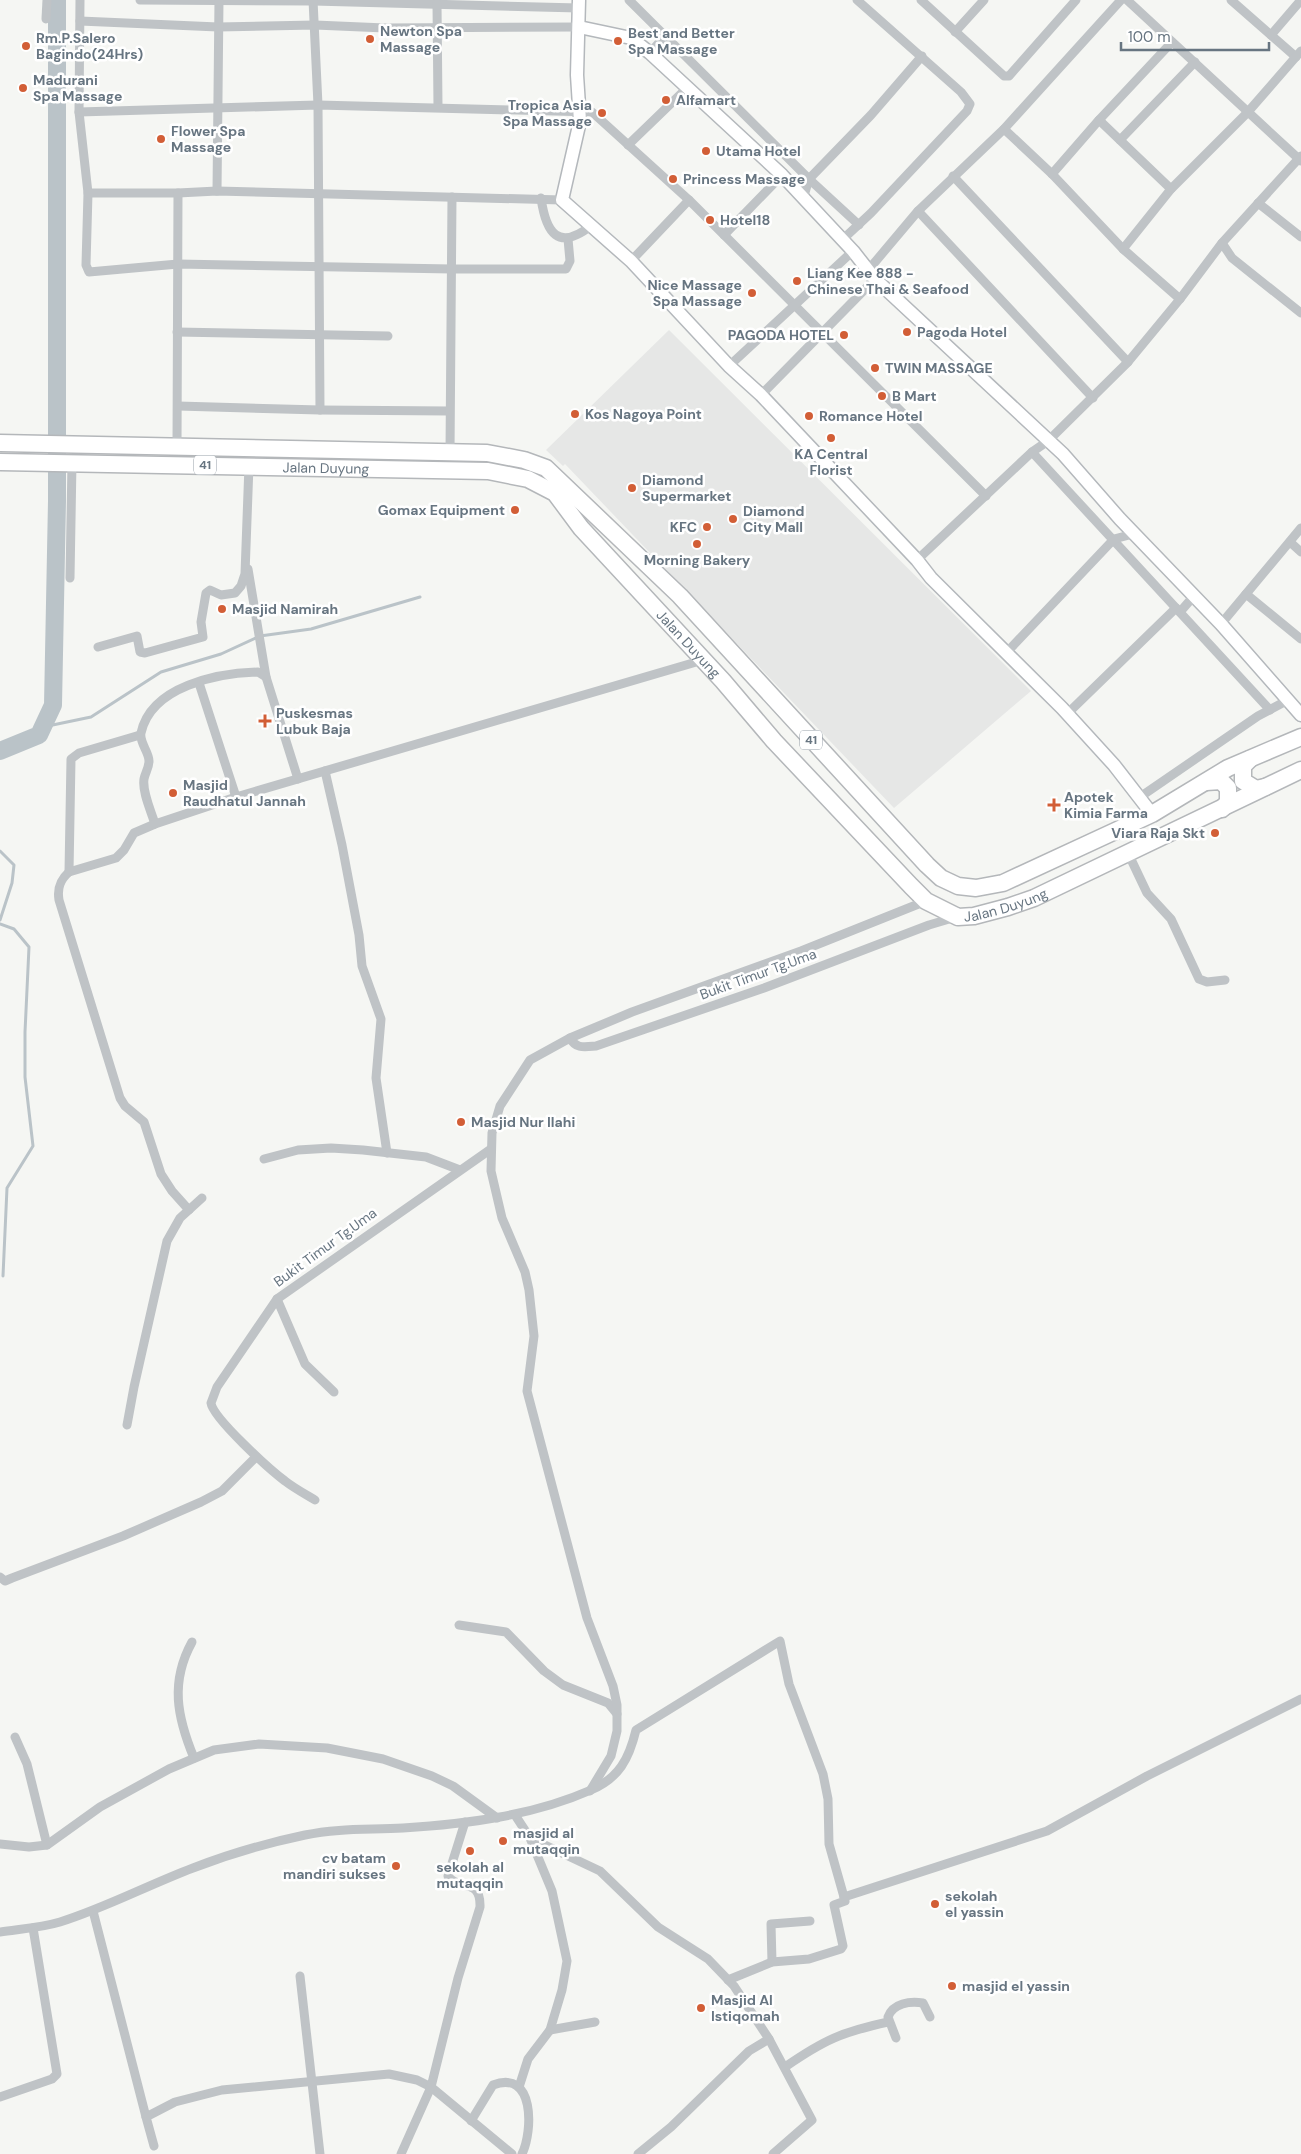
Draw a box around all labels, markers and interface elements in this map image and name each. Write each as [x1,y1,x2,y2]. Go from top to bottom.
scale bar [1121,20,1268,52]
place label: Newton Spa Massage [380,22,462,56]
place label: Best and Better Spa Massage [628,24,735,58]
text: 100 m [1128,27,1171,47]
place label: Rm.P.Salero Bagindo(24Hrs) [36,29,143,63]
marker: Newton Spa Massage [364,33,376,45]
marker: Best and Better Spa Massage [612,35,624,47]
marker: Rm.P.Salero Bagindo(24Hrs) [20,40,32,52]
place label: Madurani Spa Massage [33,71,122,105]
marker: Madurani Spa Massage [17,82,29,94]
place label: Alfamart [676,91,736,109]
marker: Alfamart [660,94,672,106]
place label: Tropica Asia Spa Massage [503,96,592,130]
marker: Tropica Asia Spa Massage [596,107,608,119]
place label: Flower Spa Massage [171,122,245,156]
marker: Flower Spa Massage [155,133,167,145]
place label: Utama Hotel [716,142,801,160]
marker: Utama Hotel [700,145,712,157]
place label: Princess Massage [683,170,805,188]
marker: Princess Massage [667,173,679,185]
place label: Hotel18 [720,211,770,229]
marker: Hotel18 [704,214,716,226]
place label: Liang Kee 888 - Chinese Thai & Seafood [807,264,969,298]
marker: Liang Kee 888 - Chinese Thai & Seafood [791,275,803,287]
place label: Nice Massage Spa Massage [648,276,742,310]
marker: Nice Massage Spa Massage [746,287,758,299]
place label: Pagoda Hotel [917,323,1007,341]
place label: PAGODA HOTEL [728,326,834,344]
marker: Pagoda Hotel [901,326,913,338]
marker: PAGODA HOTEL [838,329,850,341]
place label: TWIN MASSAGE [885,359,993,377]
marker: TWIN MASSAGE [869,362,881,374]
place label: B Mart [892,387,937,405]
marker: B Mart [876,390,888,402]
place label: Kos Nagoya Point [585,405,702,423]
place label: Romance Hotel [819,407,923,425]
marker: Kos Nagoya Point [569,408,581,420]
marker: Romance Hotel [803,410,815,422]
marker: KA Central Florist [825,432,837,444]
place label: KA Central Florist [794,445,868,479]
road number: 41 [194,456,216,474]
street label: Jalan Duyung [283,458,370,478]
place label: Diamond Supermarket [642,471,731,505]
marker: Diamond Supermarket [626,482,638,494]
place label: Gomax Equipment [378,501,505,519]
place label: Diamond City Mall [743,502,804,536]
marker: Gomax Equipment [509,504,521,516]
marker: Diamond City Mall [727,513,739,525]
place label: KFC [670,518,697,536]
marker: KFC [701,521,713,533]
marker: Morning Bakery [691,538,703,550]
place label: Morning Bakery [644,551,751,569]
place label: Masjid Namirah [232,600,338,618]
marker: Masjid Namirah [216,603,228,615]
street label: Jalan Duyung [653,606,725,682]
place label: Puskesmas Lubuk Baja [276,704,353,738]
marker: Puskesmas Lubuk Baja [258,714,272,728]
road number: 41 [800,730,822,750]
place label: Masjid Raudhatul Jannah [183,776,306,810]
marker: Masjid Raudhatul Jannah [167,787,179,799]
place label: Apotek Kimia Farma [1064,788,1148,822]
marker: Apotek Kimia Farma [1048,799,1060,811]
place label: Viara Raja Skt [1111,824,1205,842]
marker: Viara Raja Skt [1209,827,1221,839]
street label: Jalan Duyung [963,884,1050,926]
street label: Bukit Timur Tg.Uma [697,945,819,1003]
place label: Masjid Nur Ilahi [471,1113,575,1131]
marker: Masjid Nur Ilahi [455,1116,467,1128]
street label: Bukit Timur Tg.Uma [270,1204,380,1290]
place label: masjid al mutaqqin [513,1824,580,1858]
marker: masjid al mutaqqin [497,1835,509,1847]
marker: sekolah al mutaqqin [464,1845,476,1857]
place label: cv batam mandiri sukses [283,1849,386,1883]
place label: sekolah al mutaqqin [436,1858,504,1892]
marker: cv batam mandiri sukses [390,1860,402,1872]
place label: sekolah el yassin [945,1887,1004,1921]
marker: sekolah el yassin [929,1898,941,1910]
place label: masjid el yassin [962,1977,1070,1995]
marker: masjid el yassin [946,1980,958,1992]
place label: Masjid Al Istiqomah [711,1991,780,2025]
marker: Masjid Al Istiqomah [695,2002,707,2014]

